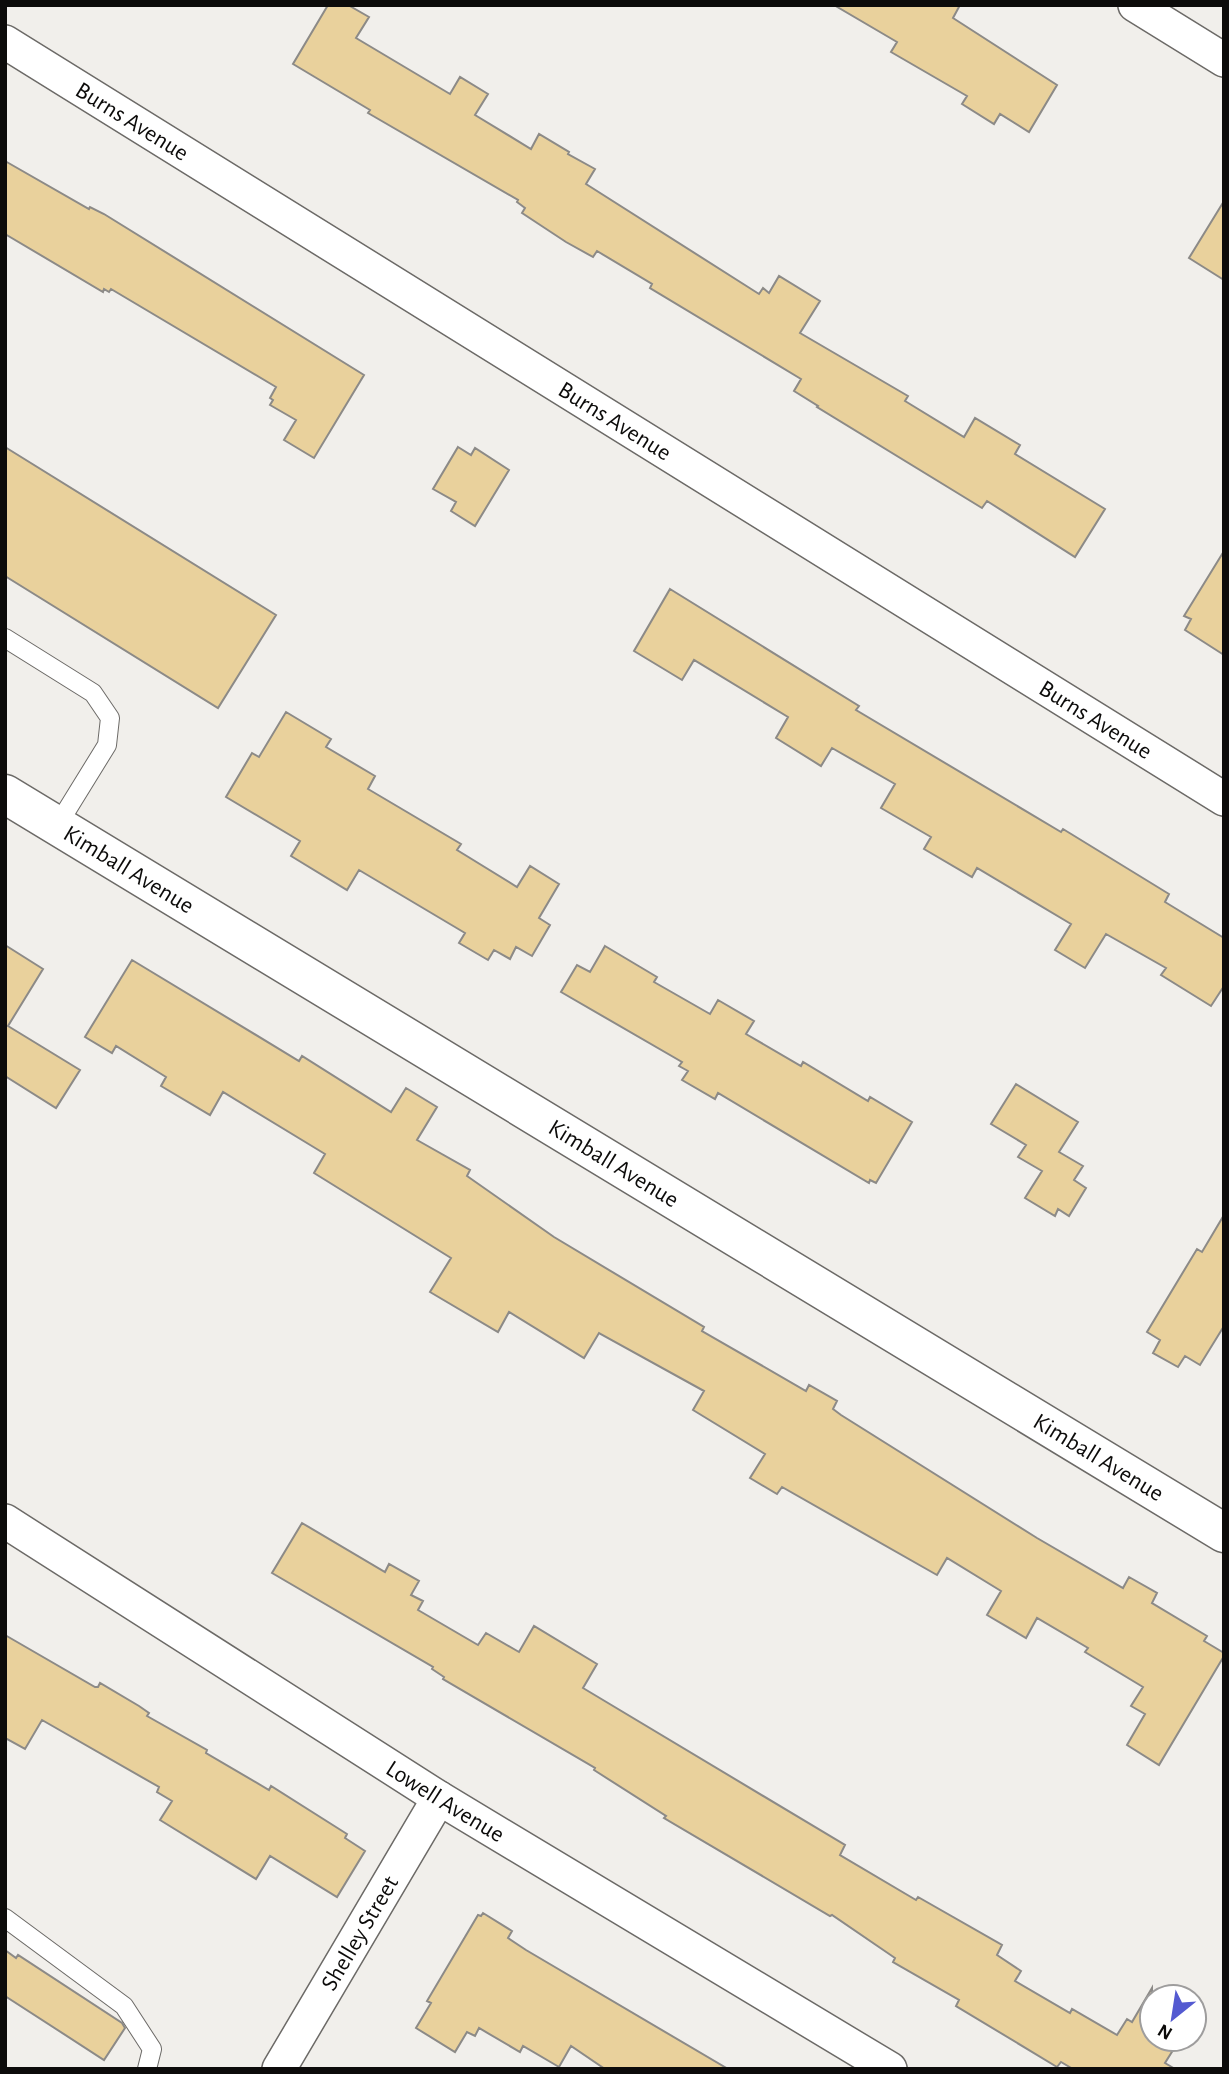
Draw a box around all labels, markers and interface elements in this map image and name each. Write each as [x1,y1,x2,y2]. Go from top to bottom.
street label: Burns Avenue [71,78,193,166]
street label: Burns Avenue [554,378,675,466]
street label: Burns Avenue [1035,676,1156,764]
street label: Kimball Avenue [59,822,198,919]
street label: Kimball Avenue [544,1115,683,1212]
street label: Kimball Avenue [1029,1409,1167,1506]
street label: Lowell Avenue [382,1757,508,1847]
street label: Shelley Street [317,1872,403,1995]
north arrow [1138,1983,1208,2053]
text: N [1155,2020,1176,2043]

